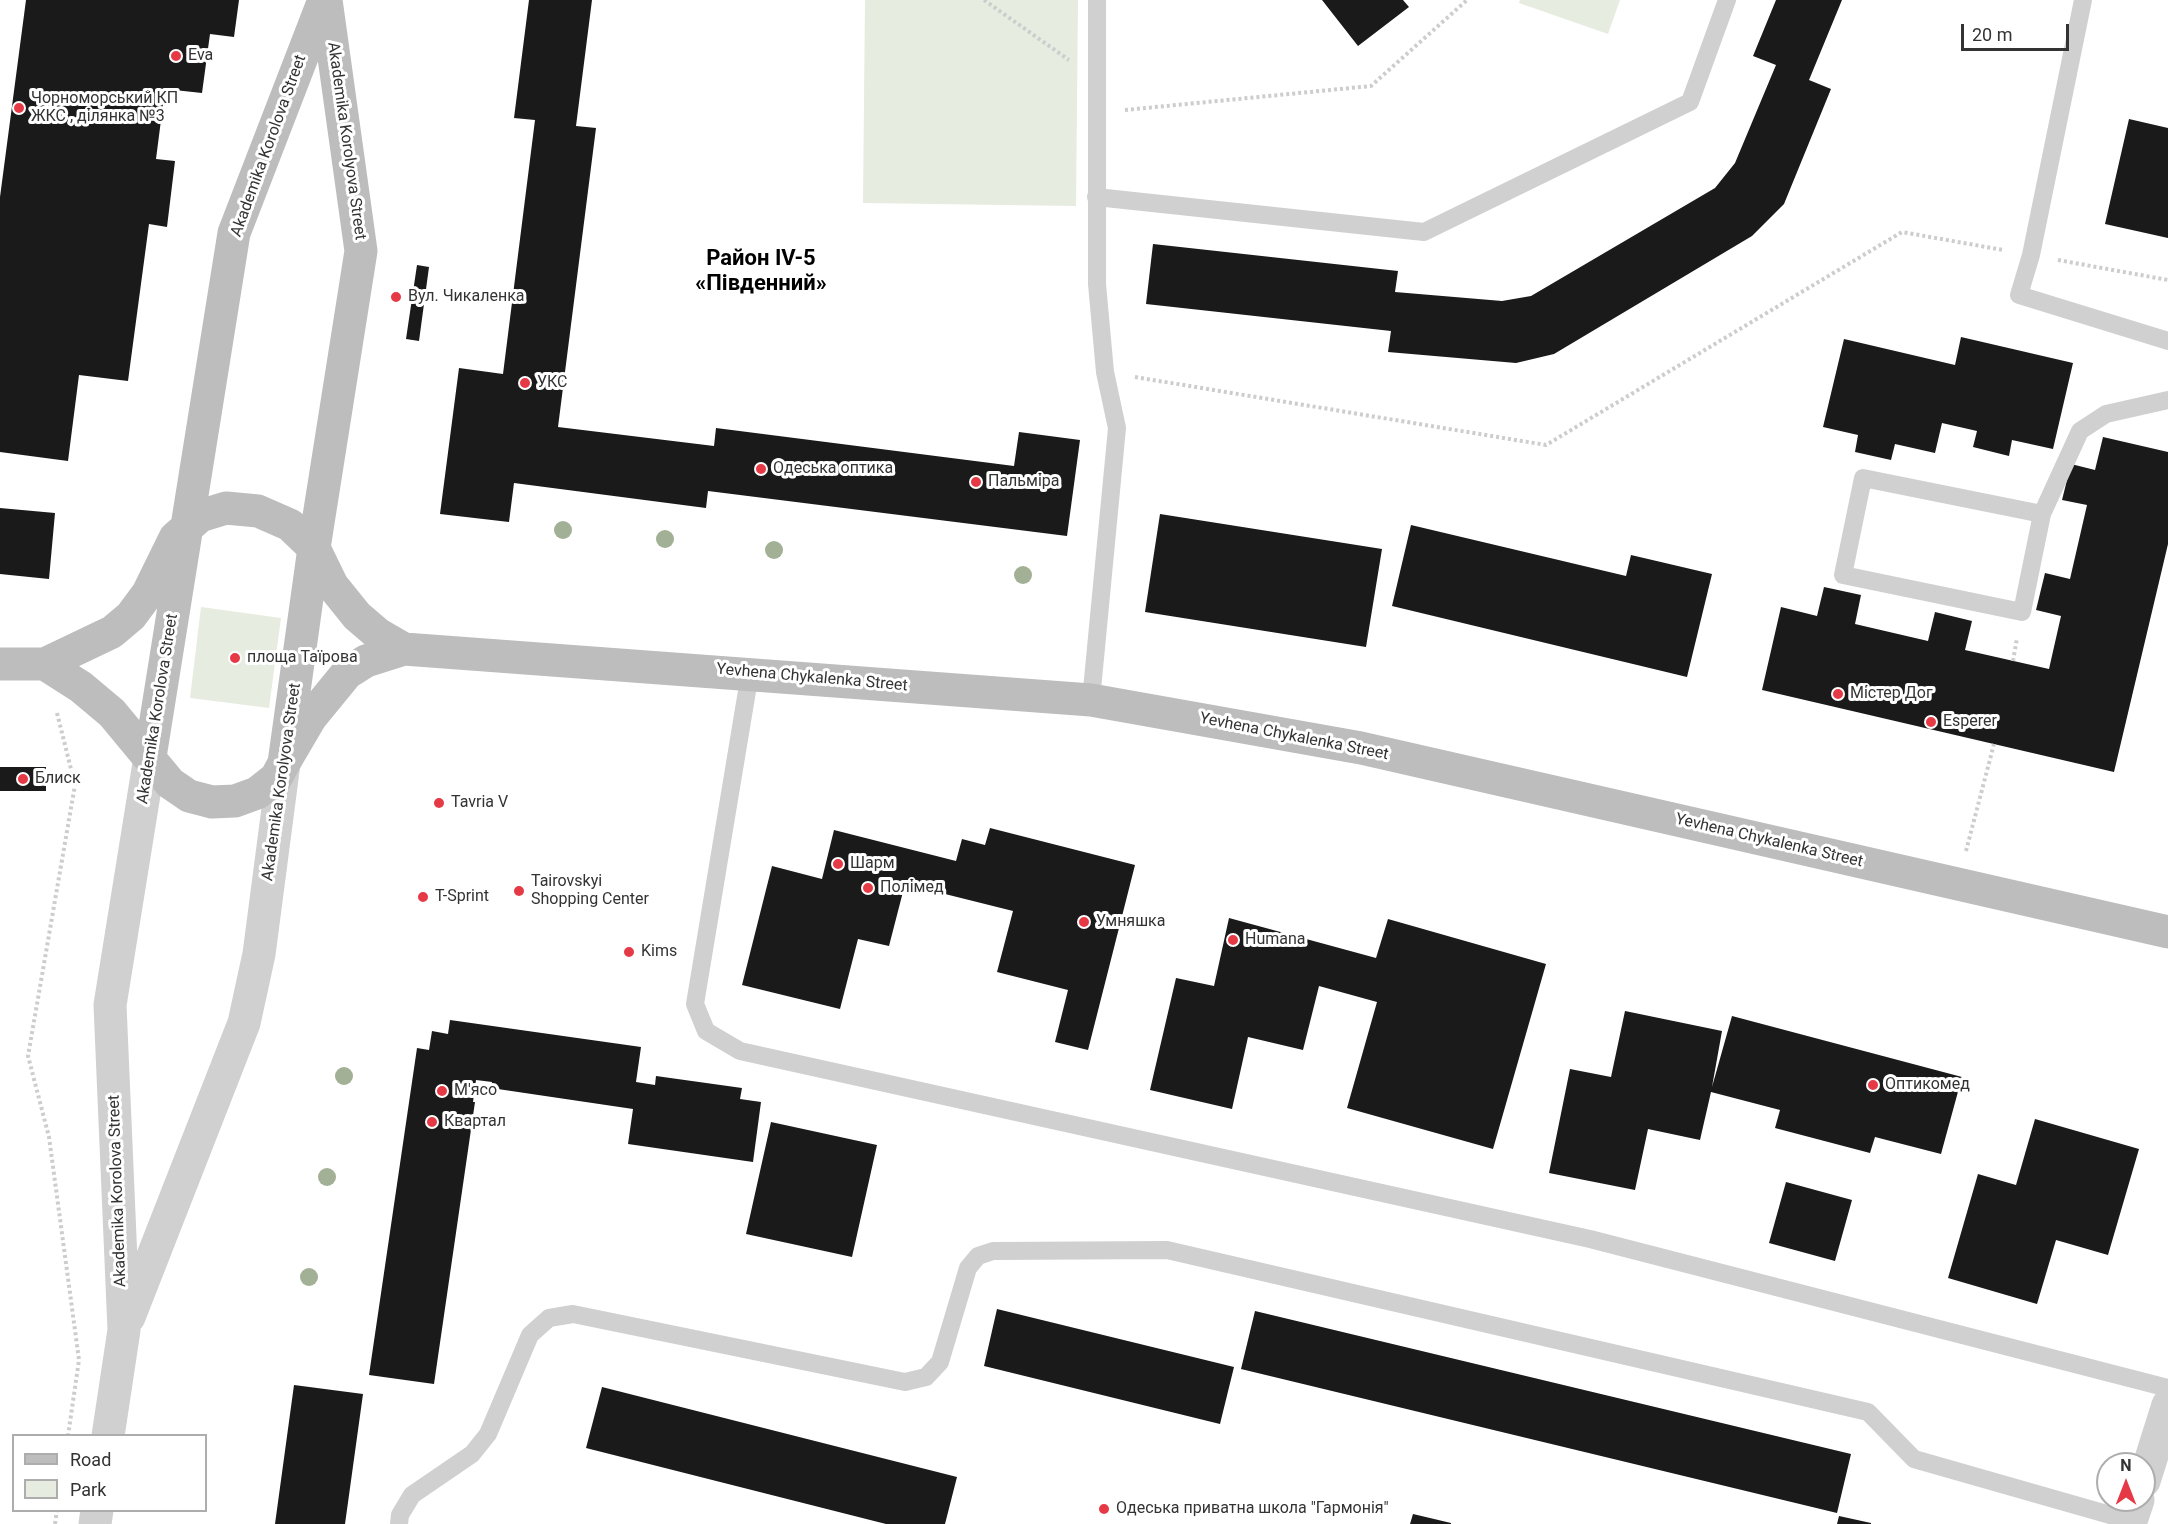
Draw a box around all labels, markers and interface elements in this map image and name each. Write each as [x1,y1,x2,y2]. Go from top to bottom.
scale bar [1964,12,2072,50]
text: 20 m [1972,24,2012,45]
street label: Akademika Korolyova Street [323,41,369,241]
place label: Eva [188,46,213,66]
marker: Eva [169,49,183,63]
street label: Akademika Korolova Street [227,52,311,240]
place label: Чорноморський КП ЖКС , ділянка №3 [31,89,178,127]
marker: Чорноморський КП ЖКС , ділянка №3 [12,101,26,115]
district label: Район IV-5 «Південний» [695,246,827,298]
place label: Вул. Чикаленка [408,287,525,307]
marker: Вул. Чикаленка [389,290,403,304]
place label: УКС [537,373,568,393]
marker: УКС [518,376,532,390]
place label: Одеська оптика [773,459,893,479]
marker: Одеська оптика [754,462,768,476]
place label: Пальміра [988,472,1060,492]
marker: Пальміра [969,475,983,489]
street label: Akademika Korolova Street [133,613,183,805]
place label: площа Таїрова [247,648,358,668]
marker: площа Таїрова [228,651,242,665]
street label: Yevhena Chykalenka Street [716,660,908,696]
street label: Akademika Korolyova Street [259,682,305,882]
place label: Містер Дог [1850,684,1933,704]
marker: Містер Дог [1831,687,1845,701]
street label: Yevhena Chykalenka Street [1198,709,1390,765]
place label: Esperer [1943,712,1997,732]
marker: Esperer [1924,715,1938,729]
place label: Блиск [35,769,81,789]
marker: Блиск [16,772,30,786]
place label: Tavria V [451,793,508,813]
marker: Tavria V [432,796,446,810]
street label: Yevhena Chykalenka Street [1673,810,1865,872]
place label: Шарм [850,854,895,874]
marker: Шарм [831,857,845,871]
place label: Tairovskyi Shopping Center [531,872,649,910]
place label: Полімед [880,878,944,898]
marker: Полімед [861,881,875,895]
marker: Tairovskyi Shopping Center [512,884,526,898]
place label: T-Sprint [435,887,489,907]
marker: T-Sprint [416,890,430,904]
place label: Умняшка [1096,912,1165,932]
marker: Умняшка [1077,915,1091,929]
place label: Humana [1245,930,1306,950]
marker: Humana [1226,933,1240,947]
place label: Kims [641,942,677,962]
marker: Kims [622,945,636,959]
place label: Оптикомед [1885,1075,1970,1095]
marker: Оптикомед [1866,1078,1880,1092]
place label: М'ясо [454,1081,497,1101]
marker: М'ясо [435,1084,449,1098]
street label: Akademika Korolova Street [105,1095,131,1287]
place label: Квартал [444,1112,506,1132]
marker: Квартал [425,1115,439,1129]
legend [12,1434,207,1512]
text: Road [70,1449,111,1470]
north arrow [2096,1452,2156,1512]
text: N [2120,1456,2132,1475]
text: Park [70,1479,106,1500]
place label: Одеська приватна школа "Гармонія" [1116,1499,1389,1519]
marker: Одеська приватна школа "Гармонія" [1097,1502,1111,1516]

